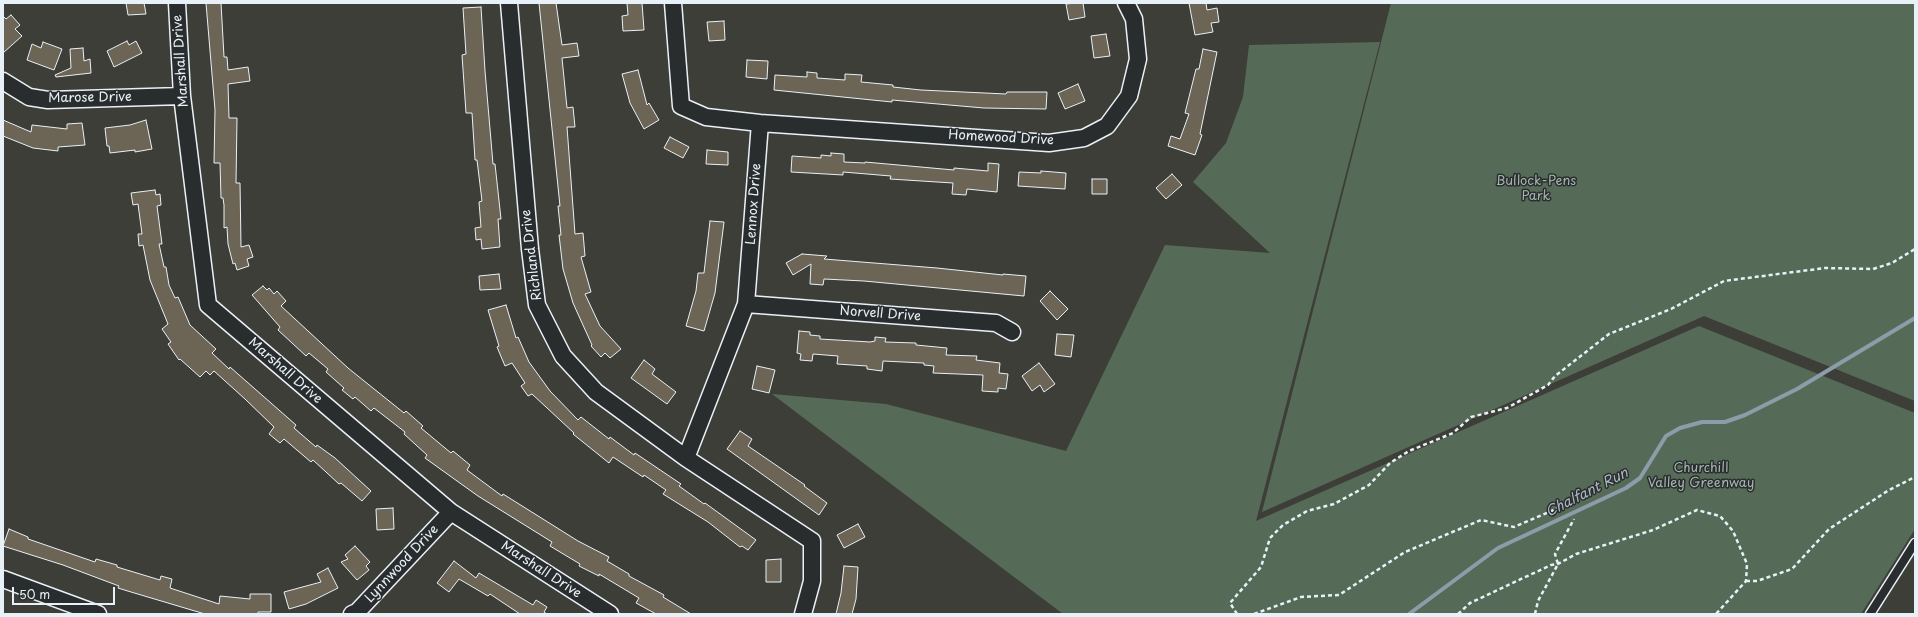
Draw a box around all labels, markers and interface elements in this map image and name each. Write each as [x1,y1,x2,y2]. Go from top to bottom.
street label: Marshall Drive [170,14,192,108]
street label: Marose Drive [48,89,132,107]
street label: Homewood Drive [948,127,1054,149]
street label: Lennox Drive [743,163,765,245]
park label: Bullock-Pens Park [1496,173,1576,204]
street label: Richland Drive [519,209,545,301]
street label: Norvell Drive [839,303,921,325]
street label: Marshall Drive [245,335,325,407]
park label: Churchill Valley Greenway [1648,460,1754,491]
water label: Chalfant Run [1543,465,1631,521]
street label: Lynnwood Drive [362,522,442,606]
street label: Marshall Drive [498,538,584,602]
scale bar [14,579,117,605]
text: 50 m [19,585,50,603]

